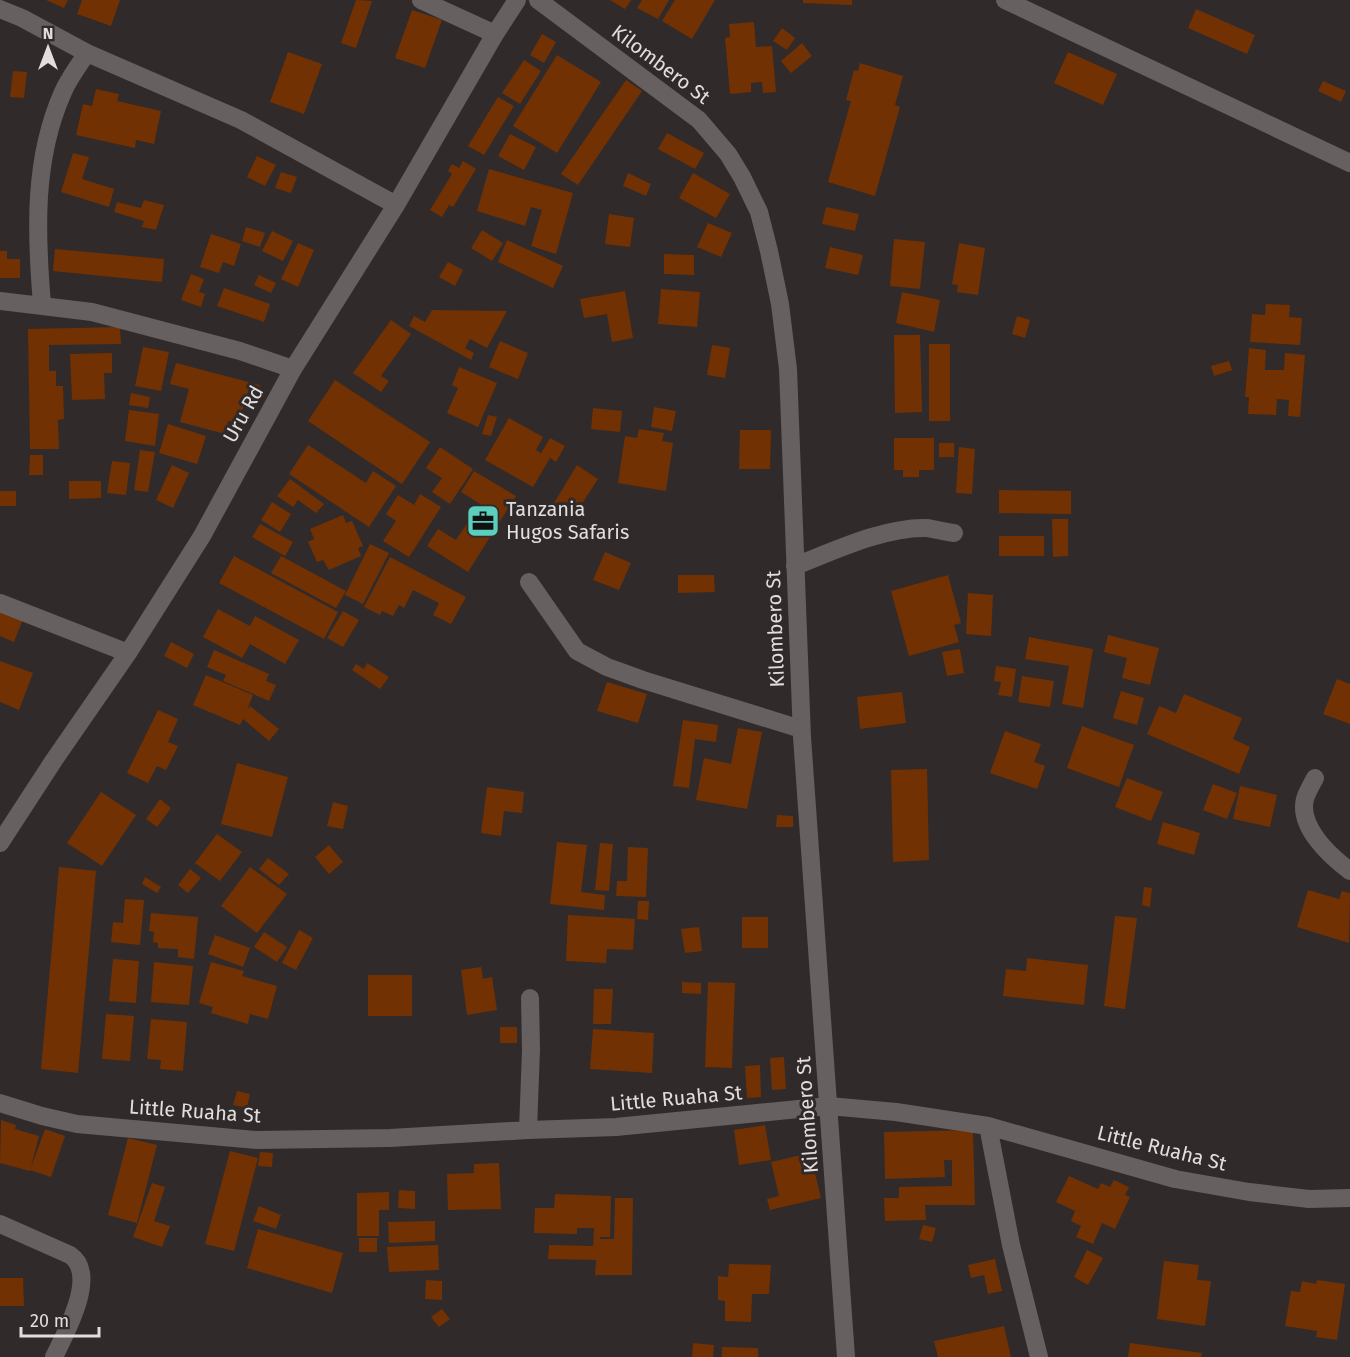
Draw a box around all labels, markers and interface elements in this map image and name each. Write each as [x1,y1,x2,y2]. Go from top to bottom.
north arrow [18,18,78,78]
street label: Kilombero St [607,19,716,109]
text: N [43,24,53,43]
street label: Uru Rd [218,381,268,447]
place label: Tanzania Hugos Safaris [506,497,629,544]
office icon: Tanzania Hugos Safaris [465,503,501,539]
street label: Kilombero St [761,569,789,688]
street label: Kilombero St [791,1055,823,1174]
street label: Little Ruaha St [609,1080,744,1116]
street label: Little Ruaha St [128,1094,263,1128]
street label: Little Ruaha St [1095,1120,1230,1176]
scale bar [21,1300,99,1338]
text: 20 m [30,1310,69,1332]

